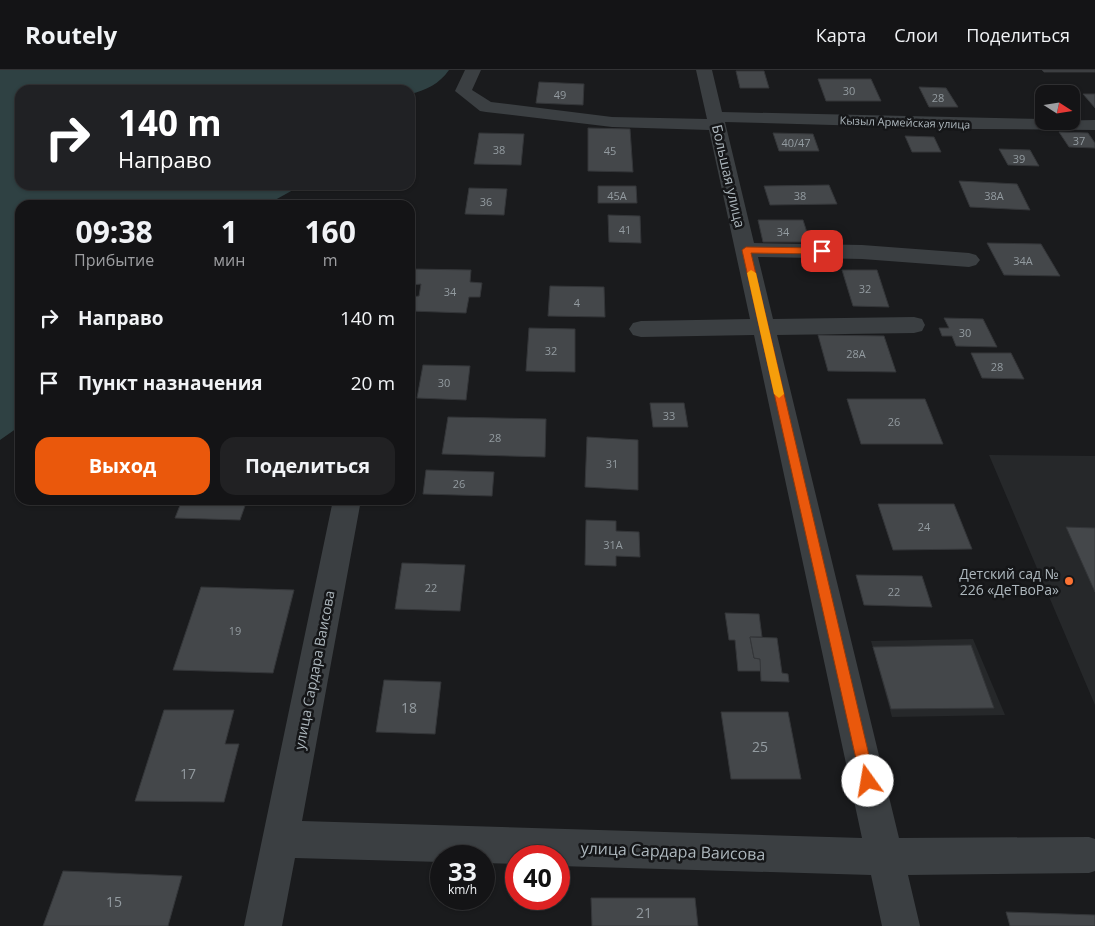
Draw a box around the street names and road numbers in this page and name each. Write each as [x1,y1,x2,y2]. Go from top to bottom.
street label: Кызыл Армейская улица [839,112,971,132]
street label: Большая улица [708,123,750,229]
street label: улица Сардара Ваисова [289,589,339,751]
street label: улица Сардара Ваисова [580,837,766,865]

